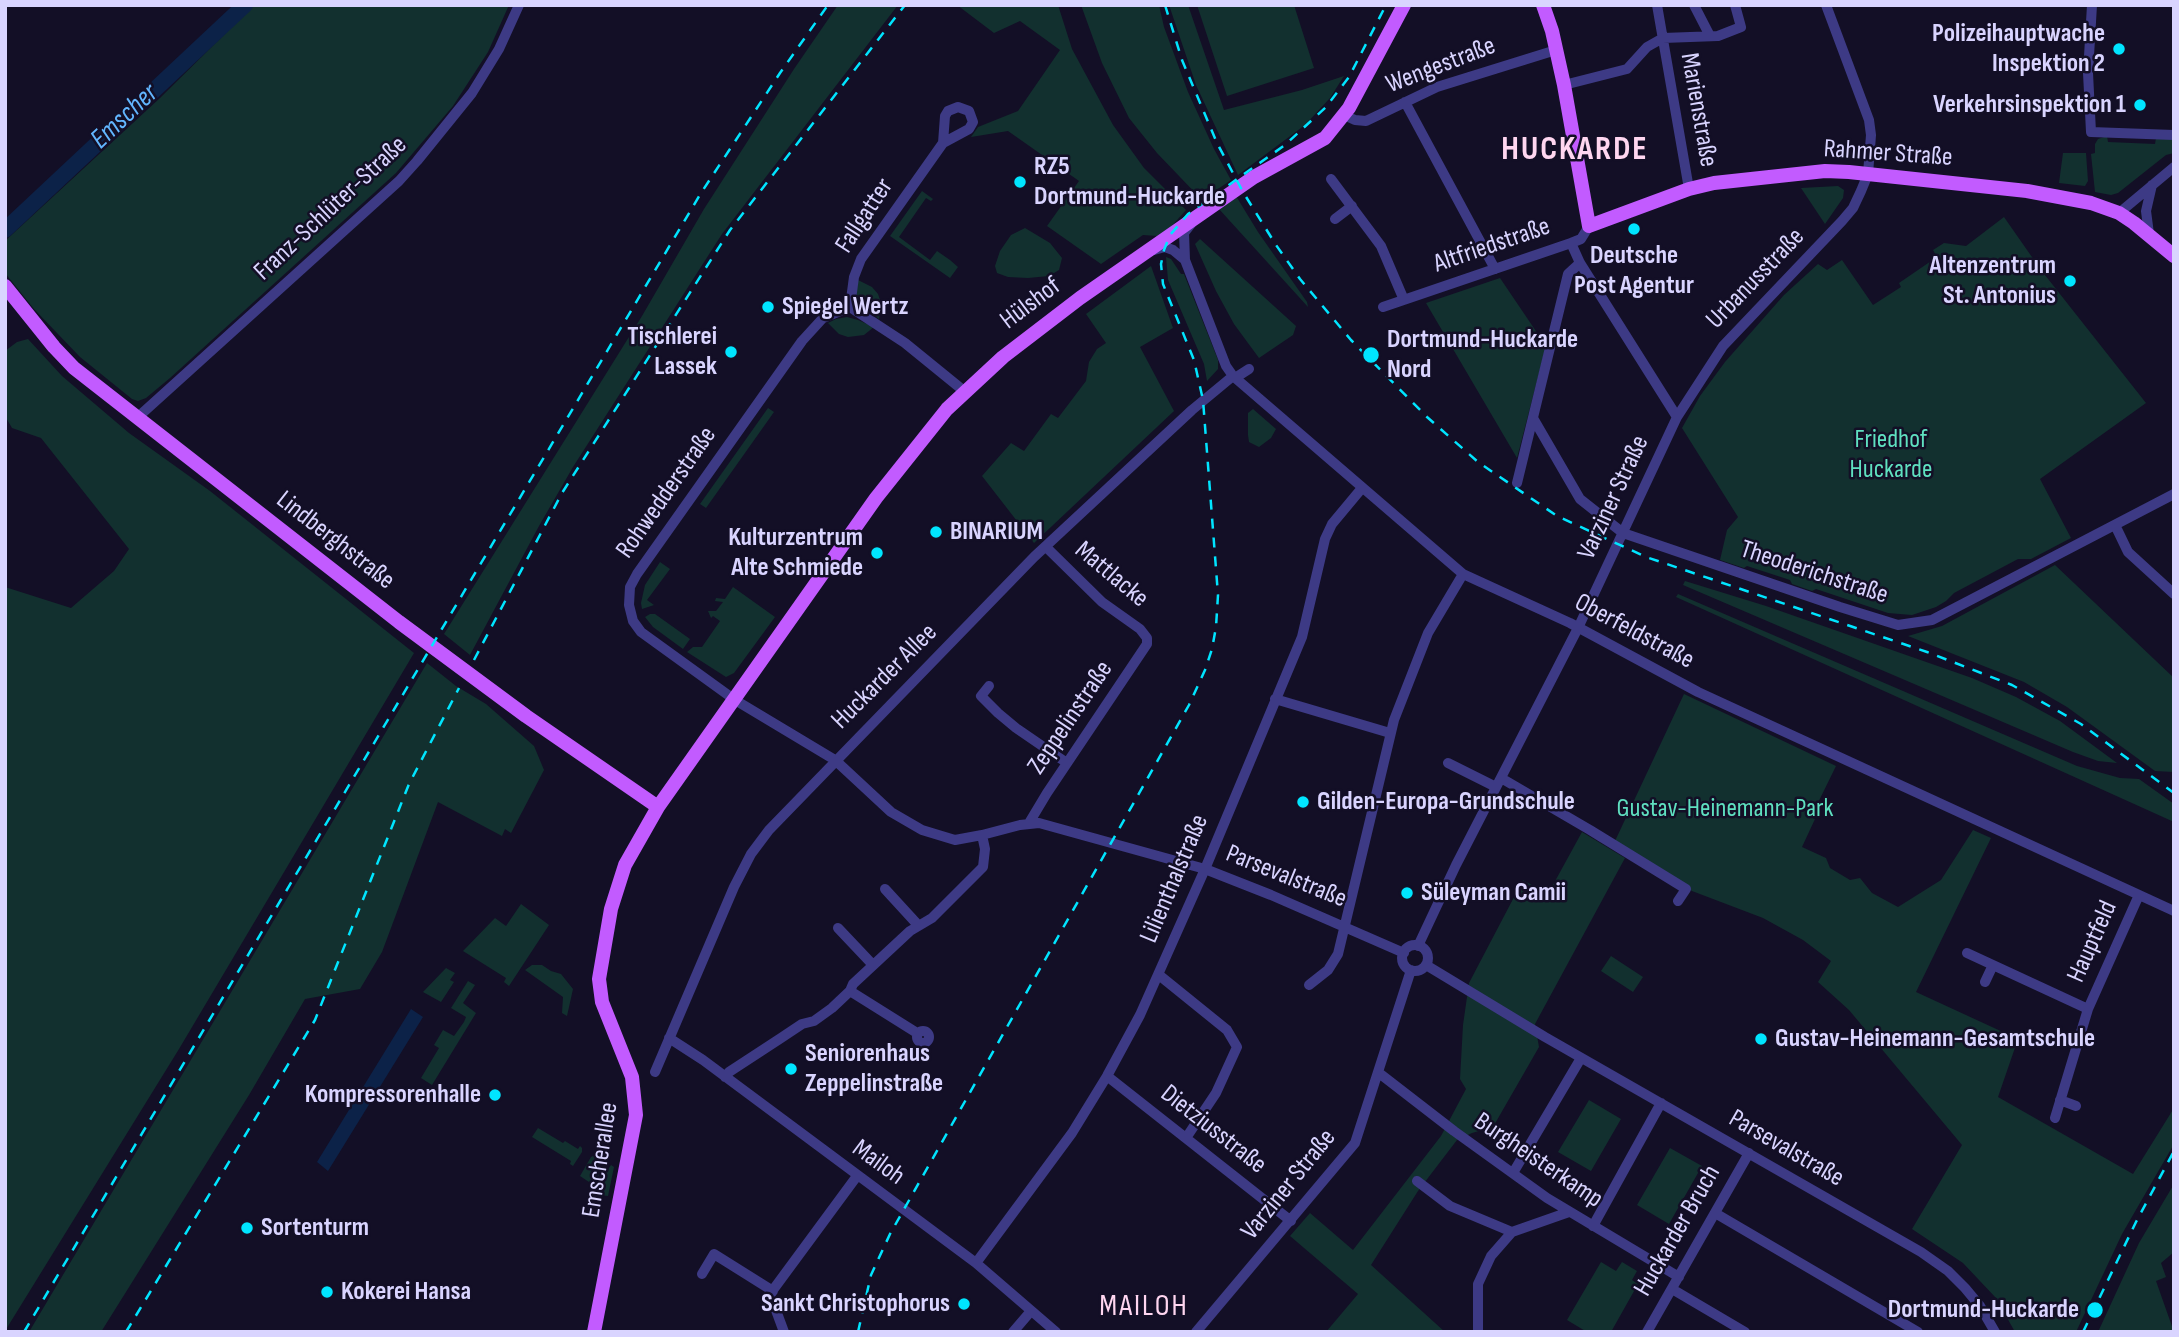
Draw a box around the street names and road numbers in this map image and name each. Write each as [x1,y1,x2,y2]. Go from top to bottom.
street label: Wengestraße [1382,31,1500,101]
street label: Marienstraße [1673,51,1723,169]
street label: Franz-Schlüter-Straße [248,130,414,288]
street label: Rahmer Straße [1823,134,1953,174]
street label: Fallgatter [829,173,901,259]
street label: Altfriedstraße [1430,212,1554,280]
street label: Urbanusstraße [1700,222,1812,336]
street label: Hülshof [995,271,1067,337]
street label: Rohwedderstraße [610,421,724,565]
street label: Varziner Straße [1572,431,1656,565]
street label: Lindberghstraße [270,485,400,597]
street label: Theoderichstraße [1736,534,1892,612]
street label: Mattlacke [1068,535,1154,615]
street label: Oberfeldstraße [1569,588,1699,676]
street label: Huckarder Allee [826,618,944,736]
street label: Zeppelinstraße [1022,656,1120,780]
street label: Lilienthalstraße [1134,810,1216,948]
street label: Parsevalstraße [1221,839,1351,915]
street label: Hauptfeld [2061,896,2125,988]
street label: Dietziusstraße [1154,1079,1272,1181]
street label: Emscherallee [576,1100,626,1220]
street label: Parsevalstraße [1723,1104,1849,1194]
street label: Burgheisterkamp [1468,1107,1608,1215]
street label: Varziner Straße [1235,1123,1343,1247]
street label: Mailoh [846,1134,910,1192]
street label: Huckarder Bruch [1628,1160,1728,1302]

